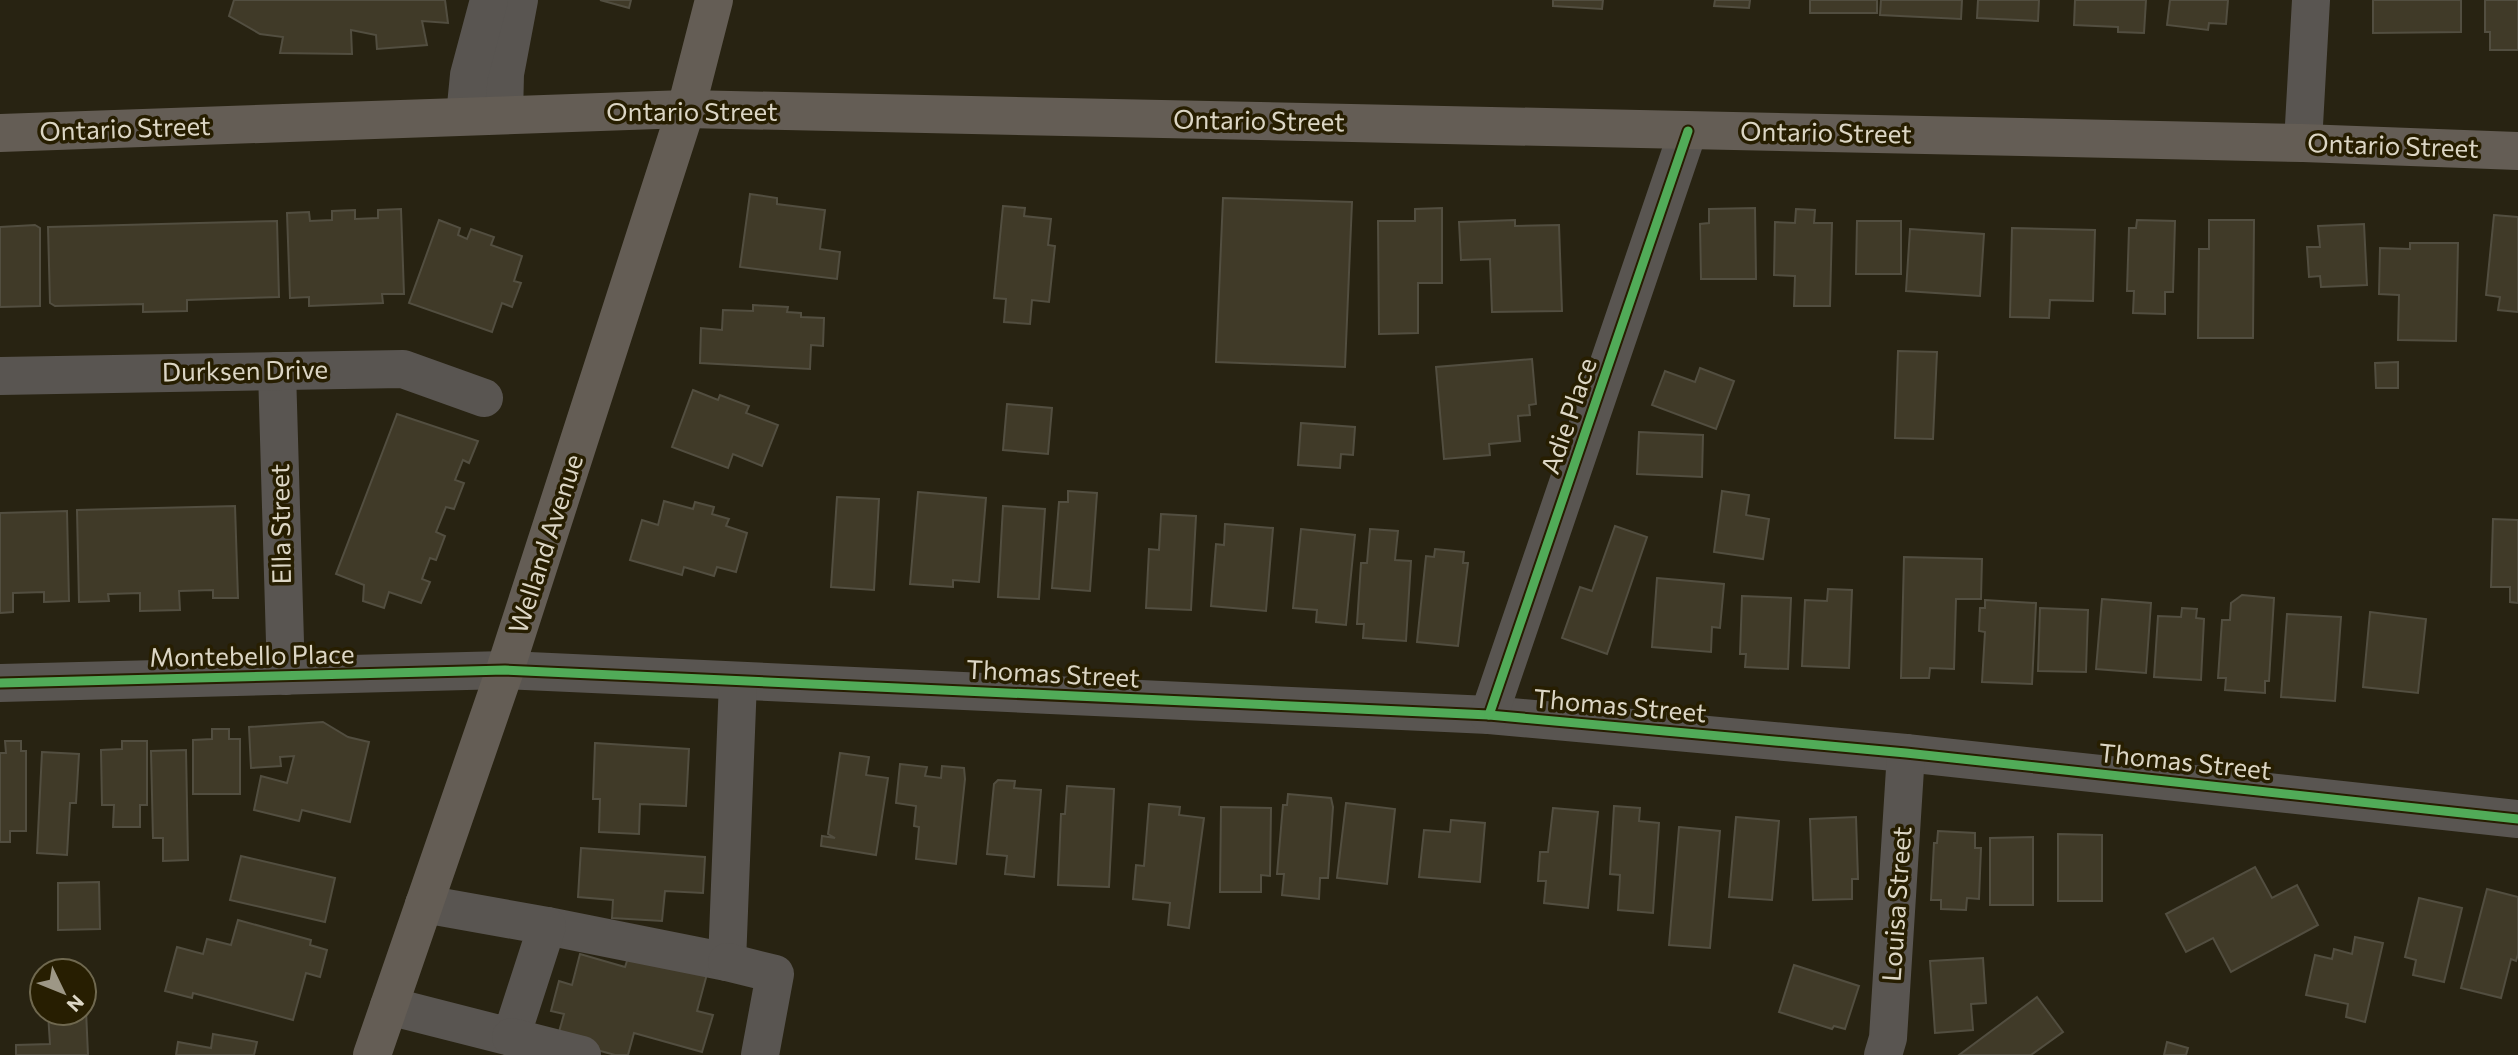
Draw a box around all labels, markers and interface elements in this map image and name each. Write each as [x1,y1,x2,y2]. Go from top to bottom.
street label: Ontario Street [606,95,778,126]
street label: Ontario Street [1173,103,1345,136]
street label: Ontario Street [39,109,211,146]
street label: Ontario Street [1740,115,1912,148]
street label: Ontario Street [2307,126,2479,163]
street label: Durksen Drive [162,353,328,386]
street label: Adie Place [1533,353,1602,478]
street label: Welland Avenue [501,450,588,637]
street label: Ella Street [263,463,296,585]
street label: Montebello Place [149,637,355,672]
street label: Thomas Street [966,652,1141,693]
street label: Thomas Street [1532,681,1708,728]
street label: Thomas Street [2097,736,2273,785]
street label: Louisa Street [1875,825,1916,983]
north arrow [28,957,98,1027]
text: N [63,991,89,1017]

